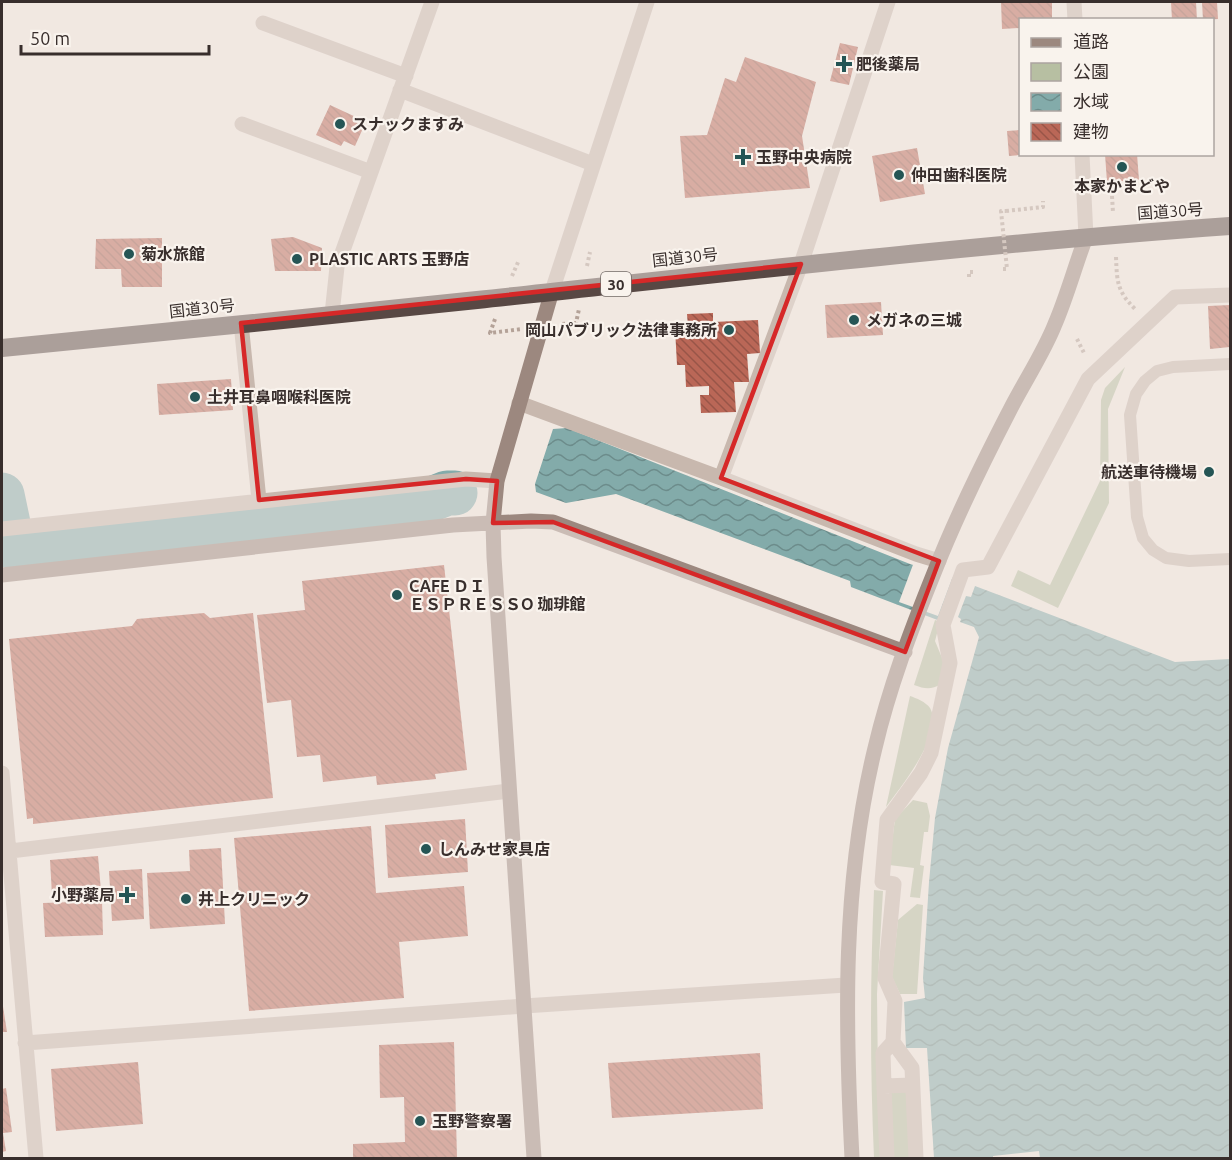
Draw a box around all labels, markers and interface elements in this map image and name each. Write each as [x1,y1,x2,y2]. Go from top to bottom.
scale bar [21,18,208,56]
legend [1019,18,1214,156]
text: 50 m [30,28,70,48]
text: 道路 [1073,31,1109,51]
place label: 肥後薬局 [856,55,920,73]
marker: 肥後薬局 [837,57,851,71]
text: 公園 [1073,61,1109,81]
text: 水域 [1073,91,1109,111]
place label: スナックますみ [352,115,464,133]
marker: スナックますみ [333,117,347,131]
text: 建物 [1073,121,1109,141]
marker: 玉野中央病院 [734,148,752,166]
place label: 玉野中央病院 [756,148,852,166]
marker: 本家かまどや [1115,160,1129,174]
place label: 仲田歯科医院 [911,166,1007,184]
marker: 仲田歯科医院 [892,168,906,182]
place label: 本家かまどや [1074,177,1170,195]
street label: 国道30号 [1136,200,1204,222]
place label: 菊水旅館 [141,245,205,263]
street label: 国道30号 [651,245,719,269]
marker: 菊水旅館 [122,247,136,261]
place label: PLASTIC ARTS 玉野店 [309,250,469,268]
marker: PLASTIC ARTS 玉野店 [290,252,304,266]
road number: 30 [601,272,631,296]
street label: 国道30号 [168,296,236,320]
place label: メガネの三城 [866,311,962,329]
marker: メガネの三城 [847,313,861,327]
place label: 岡山パブリック法律事務所 [525,321,717,339]
marker: 岡山パブリック法律事務所 [722,323,736,337]
place label: 土井耳鼻咽喉科医院 [207,388,351,406]
marker: 土井耳鼻咽喉科医院 [188,390,202,404]
place label: 航送車待機場 [1101,463,1197,481]
marker: 航送車待機場 [1202,465,1216,479]
place label: CAFE ＤＩ ＥＳＰＲＥＳＳO 珈琲館 [409,577,585,613]
marker: CAFE ＤＩ ＥＳＰＲＥＳＳO 珈琲館 [390,588,404,602]
place label: しんみせ家具店 [438,840,550,858]
marker: しんみせ家具店 [419,842,433,856]
place label: 小野薬局 [51,886,115,904]
marker: 小野薬局 [120,888,134,902]
place label: 井上クリニック [198,890,310,908]
marker: 井上クリニック [179,892,193,906]
place label: 玉野警察署 [432,1112,512,1130]
marker: 玉野警察署 [413,1114,427,1128]

